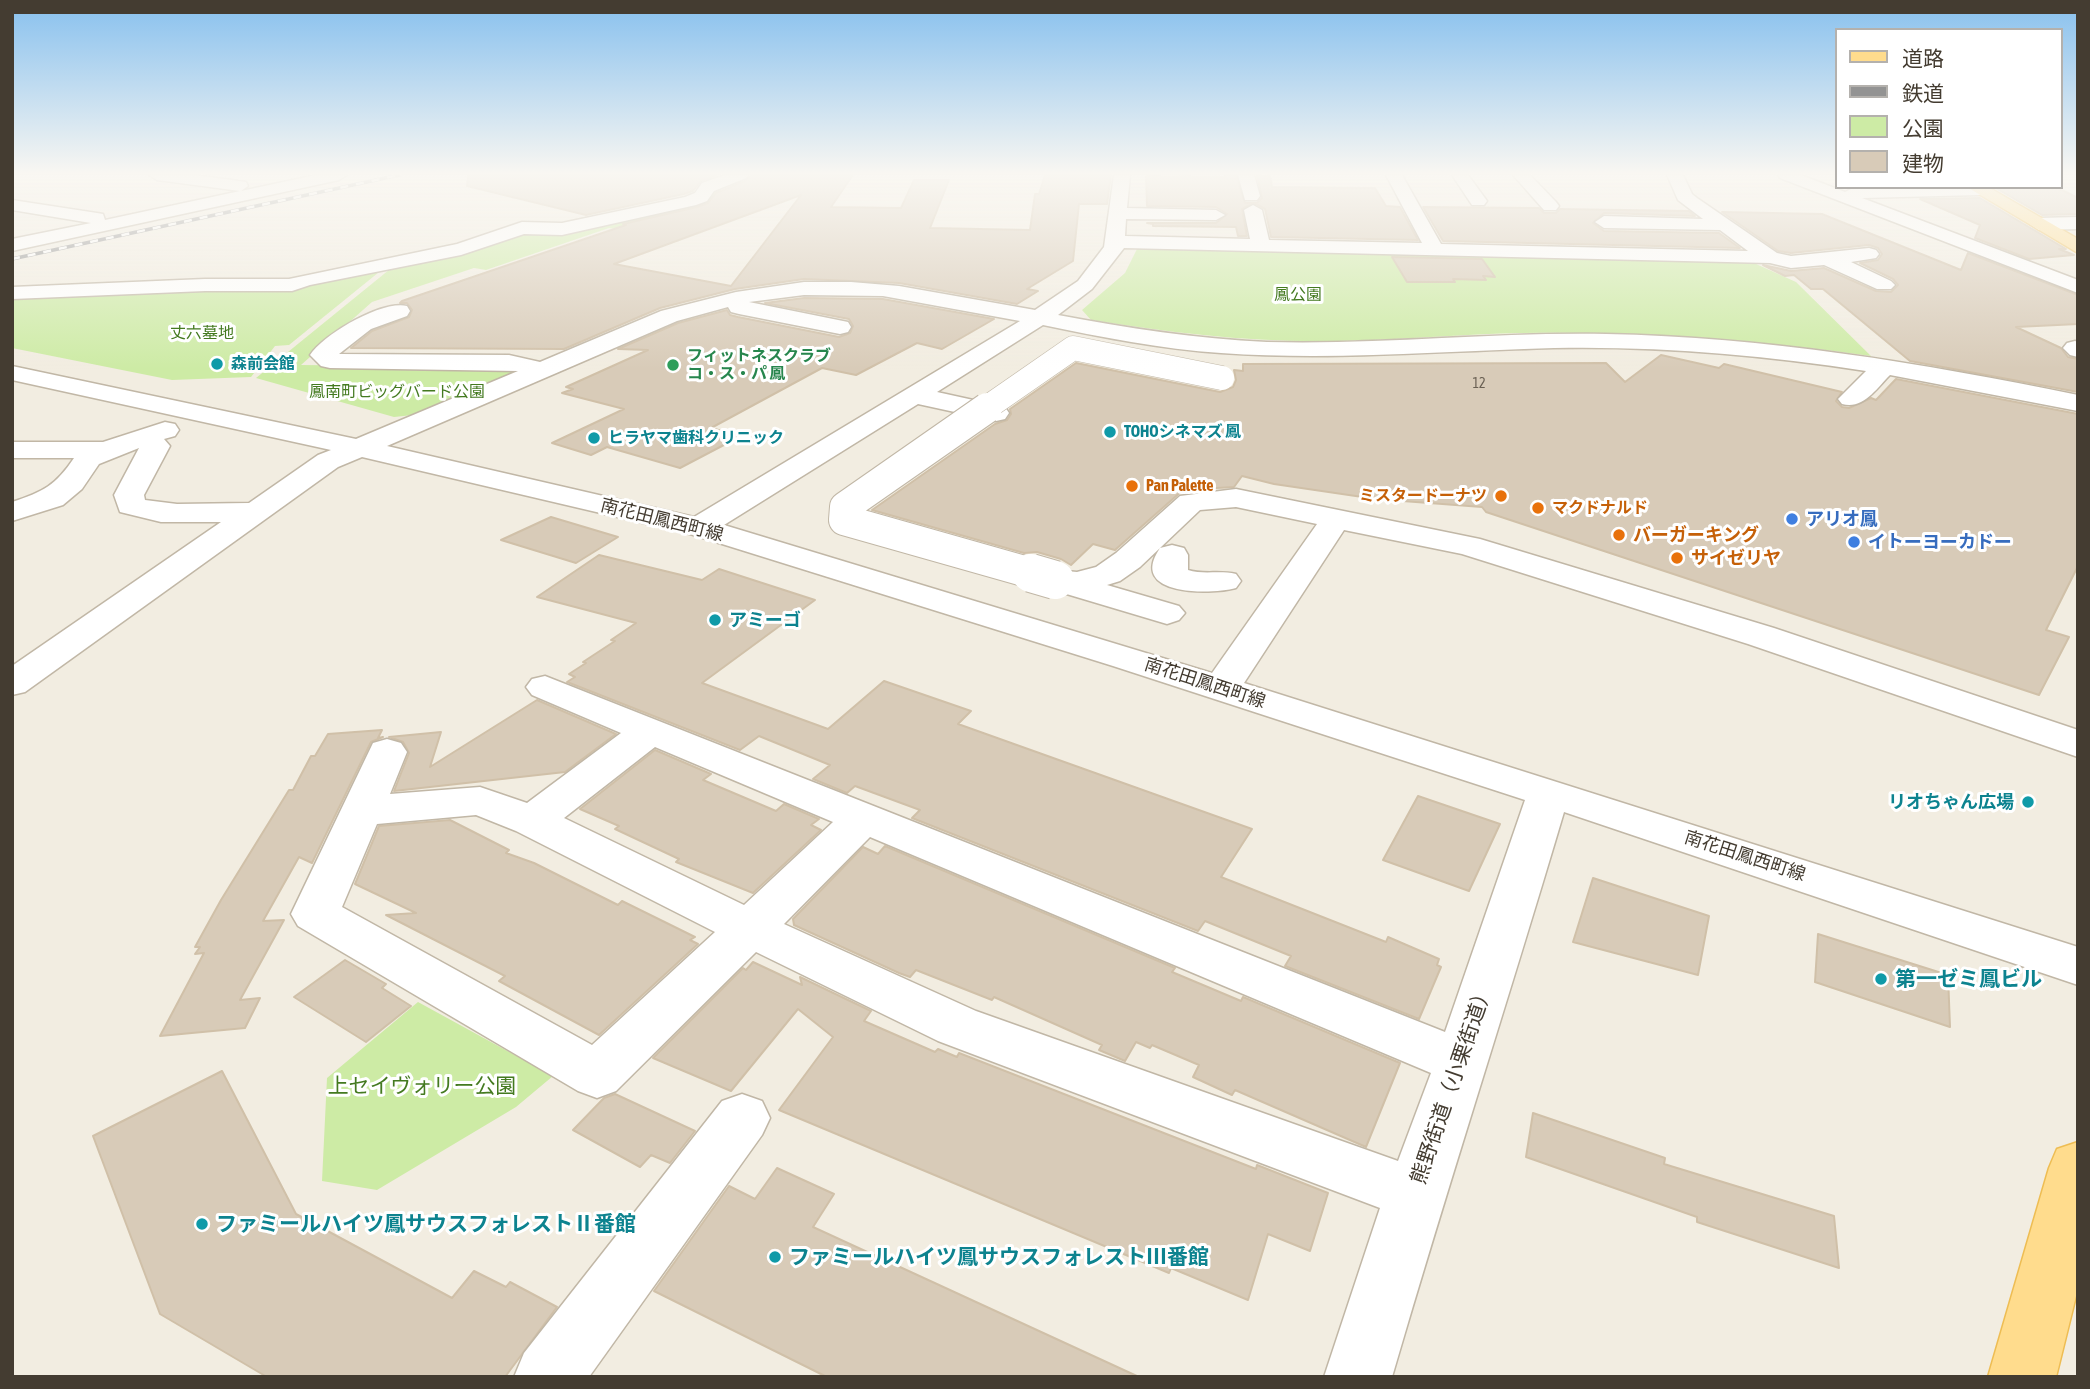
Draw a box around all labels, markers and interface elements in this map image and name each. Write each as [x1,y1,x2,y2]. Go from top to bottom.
legend [1834,28,2062,189]
text: 道路 [1902,46,1944,70]
text: 鉄道 [1902,81,1944,105]
text: 公園 [1902,116,1944,140]
text: 建物 [1902,151,1944,175]
park label: 鳳公園 [1274,285,1322,305]
park label: 丈六墓地 [170,323,234,343]
place label: フィットネスクラブ コ・ス・パ 鳳 [687,346,831,384]
place label: 森前会館 [231,354,295,374]
marker: 森前会館 [209,356,225,372]
marker: フィットネスクラブ コ・ス・パ 鳳 [665,357,681,373]
house number: 12 [1472,376,1486,392]
park label: 鳳南町ビッグバード公園 [309,382,485,402]
place label: TOHOシネマズ 鳳 [1124,422,1241,442]
marker: TOHOシネマズ 鳳 [1102,424,1118,440]
place label: ヒラヤマ歯科クリニック [608,428,784,448]
marker: ヒラヤマ歯科クリニック [586,430,602,446]
place label: Pan Palette [1146,476,1214,496]
marker: Pan Palette [1124,478,1140,494]
place label: ミスタードーナツ [1359,486,1487,506]
marker: ミスタードーナツ [1493,488,1509,504]
street label: 南花田鳳西町線 [598,494,726,546]
place label: マクドナルド [1552,498,1648,518]
marker: マクドナルド [1530,500,1546,516]
place label: アリオ鳳 [1806,508,1878,530]
marker: アリオ鳳 [1784,511,1800,527]
place label: バーガーキング [1633,524,1759,546]
marker: バーガーキング [1611,527,1627,543]
place label: イトーヨーカドー [1868,531,2012,553]
marker: イトーヨーカドー [1846,534,1862,550]
place label: サイゼリヤ [1691,547,1781,569]
marker: サイゼリヤ [1669,550,1685,566]
place label: アミーゴ [729,609,801,631]
marker: アミーゴ [707,612,723,628]
street label: 南花田鳳西町線 [1142,653,1268,713]
place label: リオちゃん広場 [1888,791,2014,813]
marker: リオちゃん広場 [2020,794,2036,810]
street label: 南花田鳳西町線 [1682,826,1808,886]
place label: 第一ゼミ鳳ビル [1895,966,2042,992]
marker: 第一ゼミ鳳ビル [1873,971,1889,987]
street label: 熊野街道（小栗街道） [1406,981,1498,1187]
park label: 上セイヴォリー公園 [328,1073,516,1099]
place label: ファミールハイツ鳳サウスフォレストⅡ番館 [216,1211,636,1237]
marker: ファミールハイツ鳳サウスフォレストⅡ番館 [194,1216,210,1232]
place label: ファミールハイツ鳳サウスフォレストⅢ番館 [789,1244,1209,1270]
marker: ファミールハイツ鳳サウスフォレストⅢ番館 [767,1249,783,1265]

